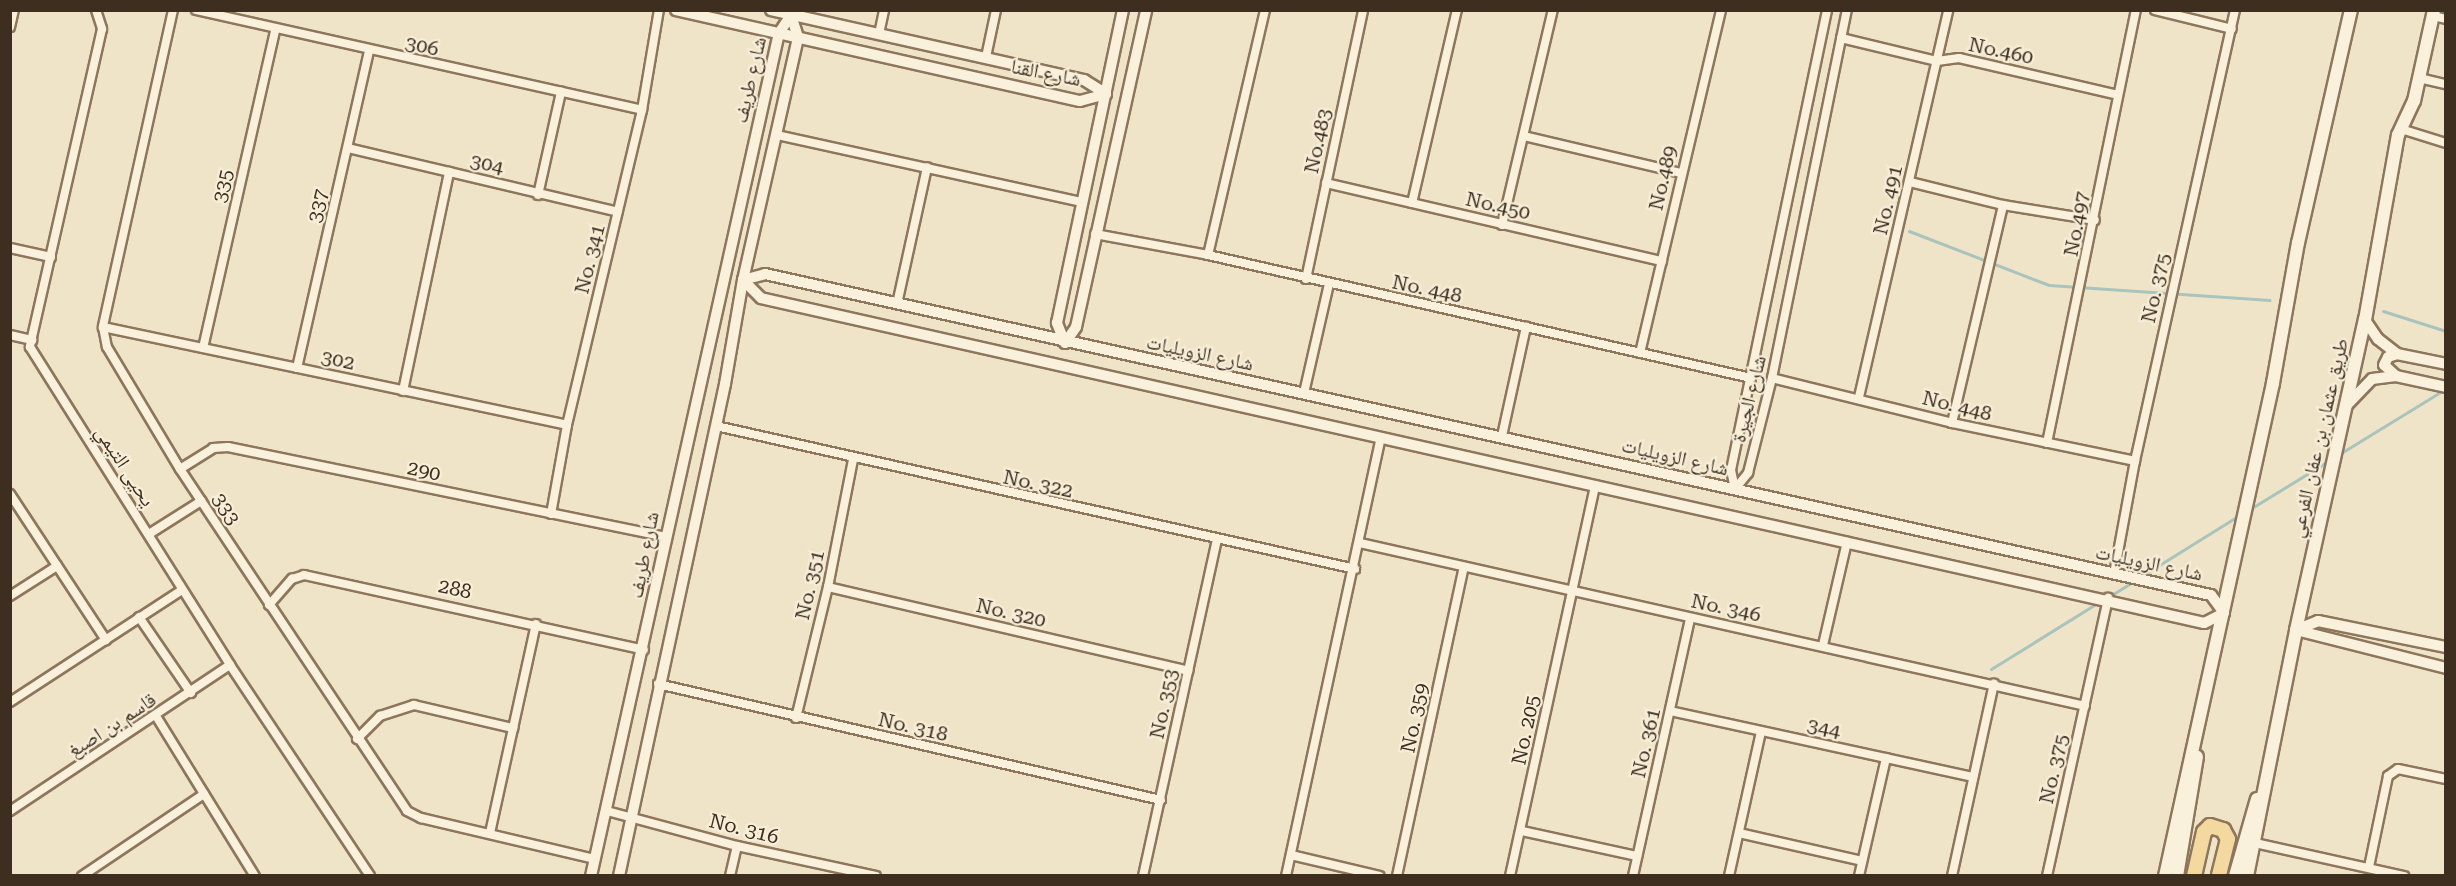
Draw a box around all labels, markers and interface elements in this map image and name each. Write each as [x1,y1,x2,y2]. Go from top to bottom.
street label: 306 [403,31,441,61]
street label: No.460 [1966,32,2036,70]
street label: شارع طريف [728,35,772,125]
street label: شارع القنا [1009,54,1083,92]
street label: No.483 [1299,106,1337,176]
street label: No.489 [1644,143,1682,213]
street label: 304 [468,149,506,179]
street label: No. 491 [1868,163,1908,237]
street label: 335 [208,167,238,205]
street label: 337 [303,187,333,225]
street label: No.450 [1463,187,1533,225]
street label: No.497 [2059,189,2095,259]
street label: No. 341 [570,222,610,296]
street label: No. 375 [2136,251,2176,325]
street label: No. 448 [1390,270,1464,308]
street label: شارع الزويليات [1144,330,1256,376]
street label: طريق عثمان بن عفان الفرعي [2284,336,2354,540]
street label: 302 [319,345,357,375]
street label: شارع الجيرة [1727,353,1771,445]
street label: No. 448 [1920,386,1994,426]
street label: يحيى التيمي [90,421,160,511]
street label: شارع الزويليات [1619,433,1731,481]
street label: 290 [405,456,443,486]
street label: No. 322 [1001,465,1075,503]
street label: 333 [207,488,245,530]
street label: شارع طريف [624,510,664,600]
street label: شارع الزويليات [2093,540,2205,586]
street label: No. 351 [790,548,830,622]
street label: 288 [436,574,474,604]
street label: No. 346 [1689,589,1763,627]
street label: No. 320 [974,593,1048,633]
street label: No. 353 [1145,667,1183,741]
street label: No. 359 [1396,681,1434,755]
street label: قاسم بن اصبغ [63,688,161,762]
street label: No. 205 [1507,693,1545,767]
street label: No. 361 [1626,706,1666,780]
street label: No. 318 [876,707,950,747]
street label: 344 [1805,713,1843,743]
street label: No. 375 [2034,732,2074,806]
street label: No. 316 [707,809,781,849]

